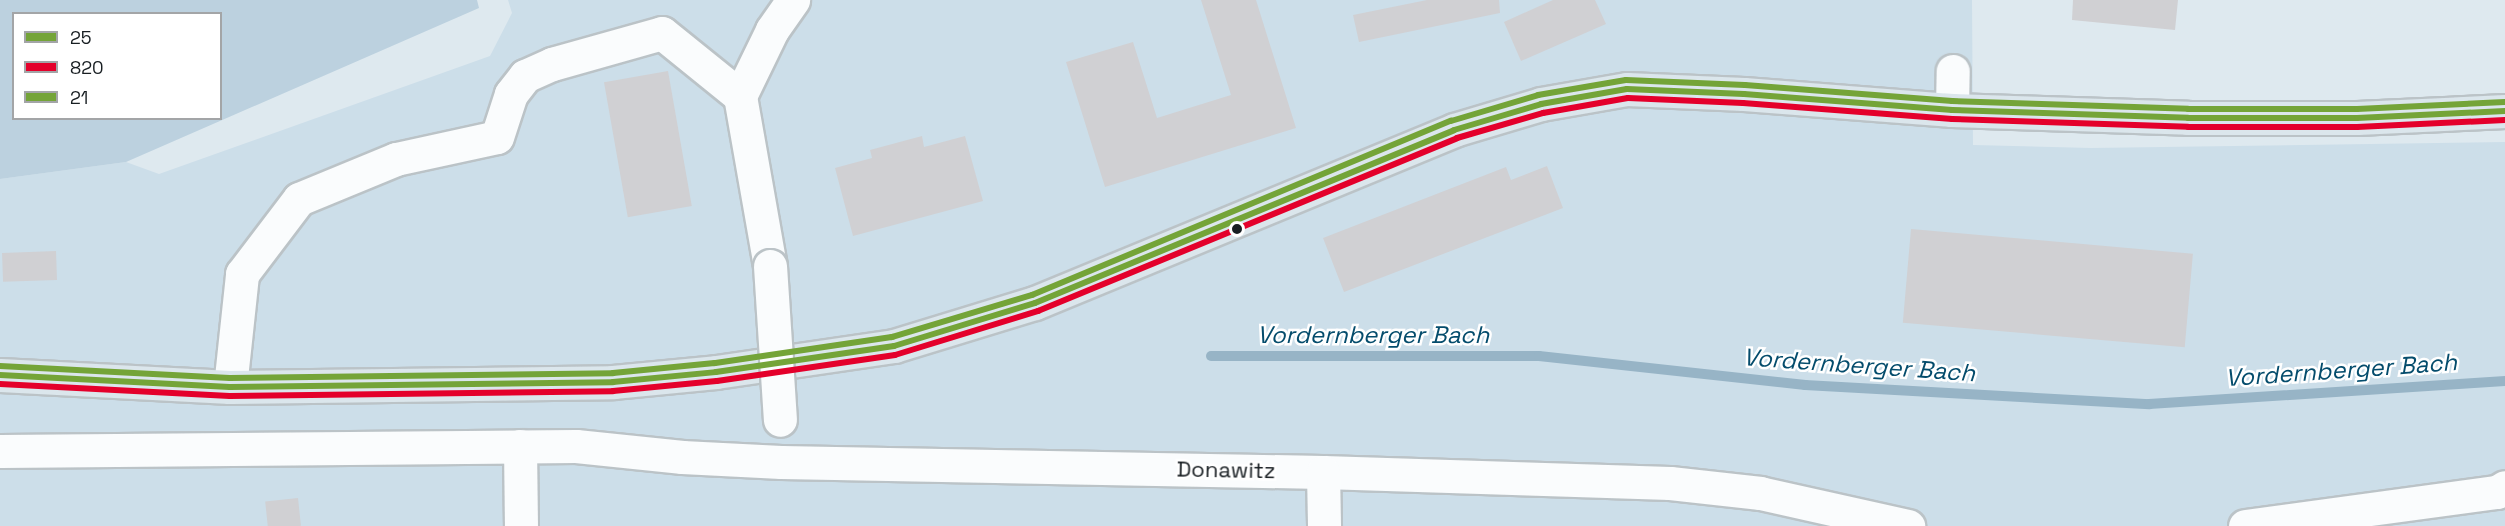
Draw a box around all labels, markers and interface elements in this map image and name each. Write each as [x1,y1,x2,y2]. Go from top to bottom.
legend [12,12,222,120]
text: 25 [70,26,92,49]
text: 820 [70,56,104,79]
text: 21 [70,86,88,109]
unlabelled marker [1231,223,1243,235]
water label: Vordernberger Bach [1257,321,1489,349]
water label: Vordernberger Bach [1742,343,1976,387]
water label: Vordernberger Bach [2224,348,2458,392]
street label: Donawitz [1176,456,1276,484]

